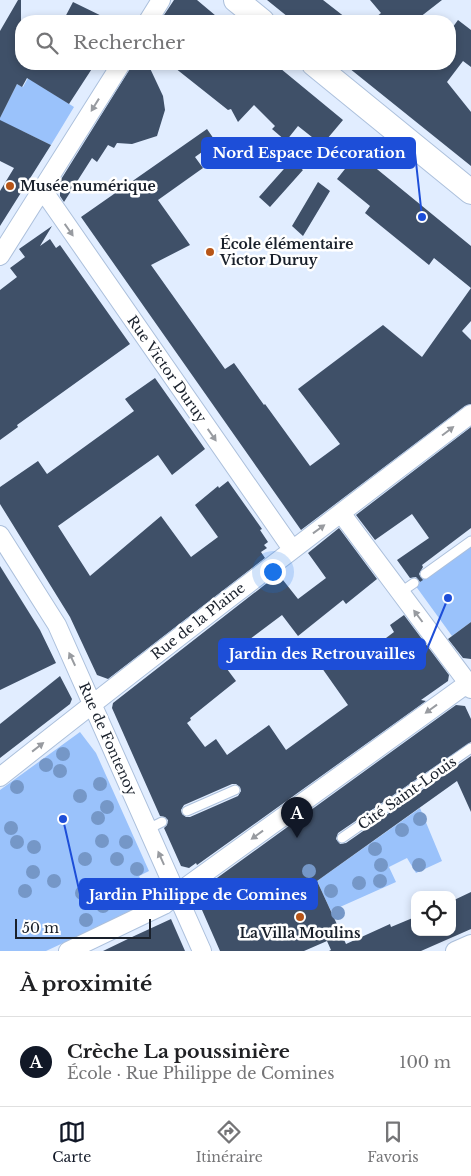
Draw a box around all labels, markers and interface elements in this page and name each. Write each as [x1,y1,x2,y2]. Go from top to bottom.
search box [15,15,456,70]
icon: search [33,29,61,57]
text: Rechercher [73,31,185,54]
one-way arrow [90,98,100,112]
callout: Nord Espace Décoration [202,138,415,168]
text: Nord Espace Décoration [212,143,406,162]
place label: Musée numérique [20,177,156,195]
marker: Musée numérique [4,180,16,192]
one-way arrow [64,223,74,236]
place label: École élémentaire Victor Duruy [219,235,353,269]
marker: École élémentaire Victor Duruy [204,246,216,258]
street label: Rue Victor Duruy [123,312,211,426]
one-way arrow [441,426,455,436]
one-way arrow [207,428,217,441]
one-way arrow [312,524,326,534]
your location [260,559,286,585]
street label: Rue de la Plaine [147,579,249,663]
one-way arrow [413,609,423,623]
callout: Jardin des Retrouvailles [219,639,425,669]
text: Jardin des Retrouvailles [226,644,415,663]
one-way arrow [68,652,76,666]
street label: Rue de Fontenoy [75,679,141,799]
one-way arrow [425,704,438,714]
one-way arrow [31,741,44,752]
street label: Cité Saint-Louis [354,752,460,834]
pin: A [281,797,313,838]
one-way arrow [251,830,264,841]
one-way arrow [157,851,165,865]
callout: Jardin Philippe de Comines [80,879,317,909]
text: Jardin Philippe de Comines [86,885,307,904]
map controls [411,891,456,936]
button: locate [411,891,456,936]
marker: La Villa Moulins [294,911,306,923]
scale bar [15,916,151,939]
text: 50 m [22,919,59,937]
place label: La Villa Moulins [239,924,361,942]
text: À proximité [20,971,152,997]
text: Crèche La poussinière [67,1040,290,1063]
text: A [30,1052,42,1072]
text: 100 m [399,1052,451,1072]
text: École · Rue Philippe de Comines [67,1063,334,1083]
tab: Carte [52,1118,91,1166]
tab: Itinéraire [196,1118,263,1166]
tab: Favoris [367,1118,419,1166]

